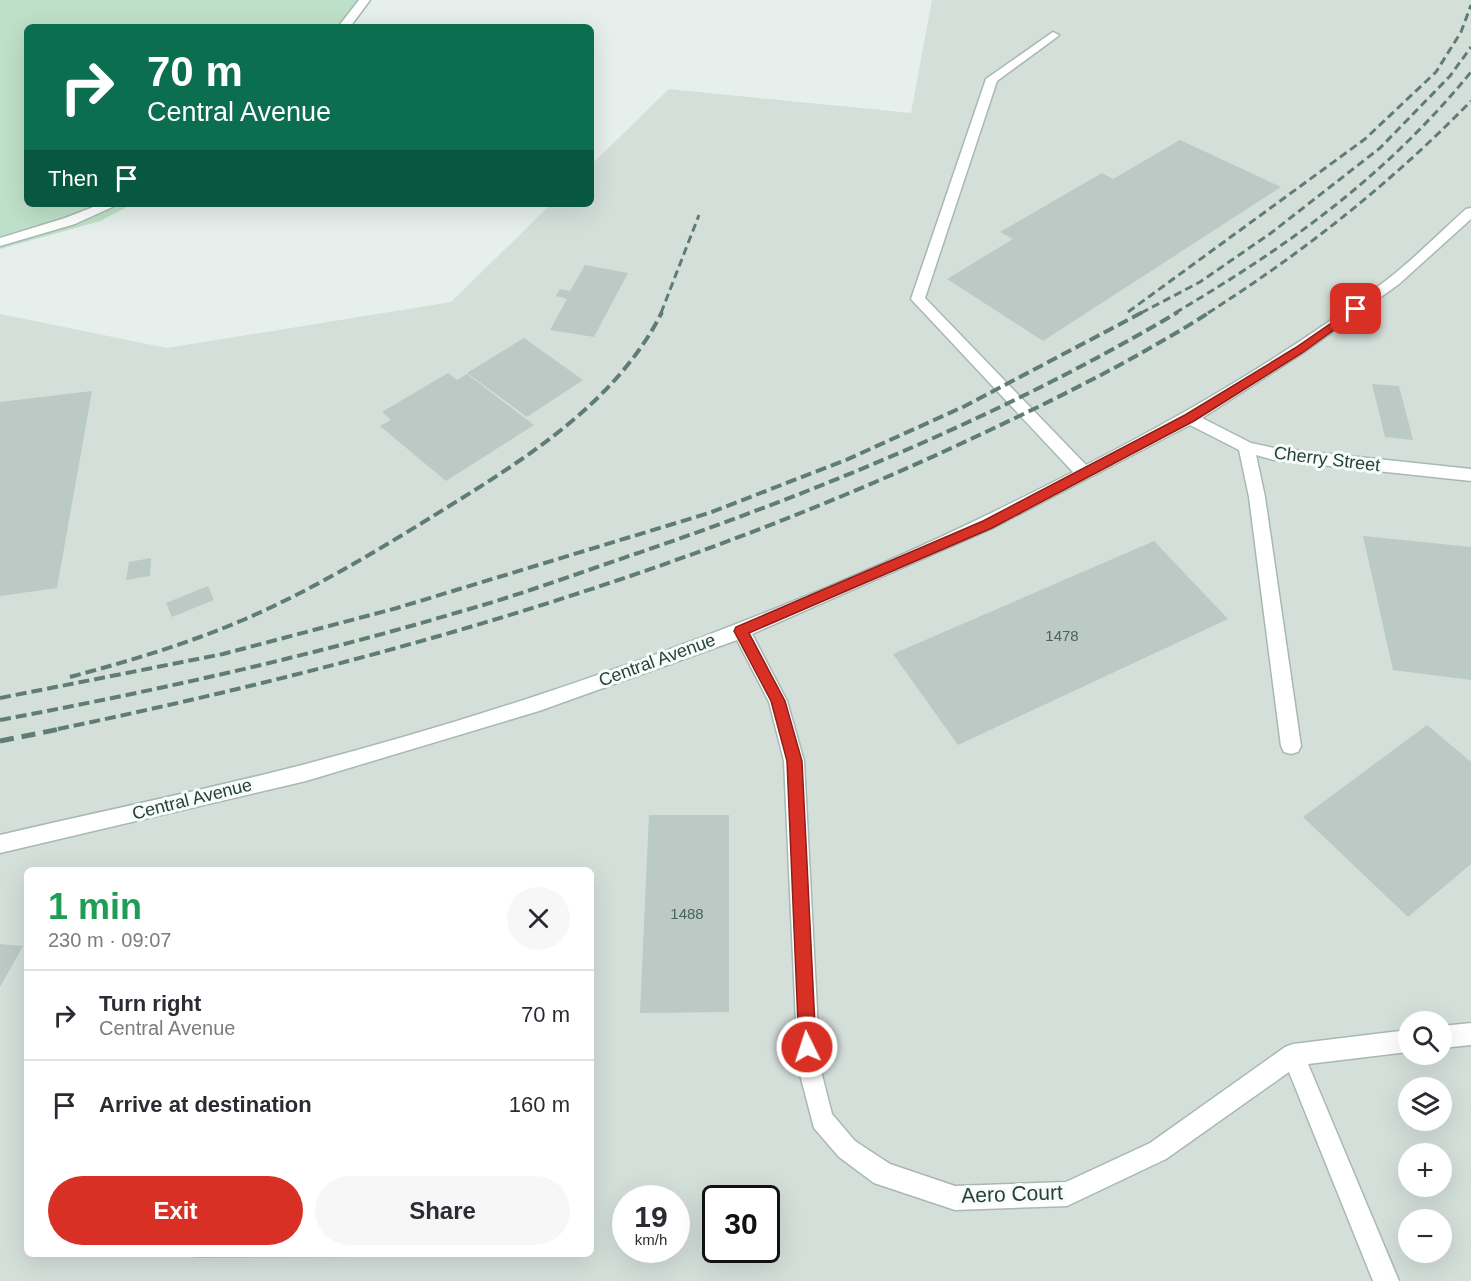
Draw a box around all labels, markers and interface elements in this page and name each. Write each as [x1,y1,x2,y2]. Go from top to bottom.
icon: right [48,48,126,126]
text: 70 m [147,48,243,95]
text: Central Avenue [147,97,331,127]
icon: arrive [110,162,143,195]
text: Then [48,166,98,191]
pin [1330,283,1381,334]
icon: arrive [1339,292,1372,325]
street label: Cherry Street [1273,443,1381,475]
house number: 1478 [1045,627,1079,644]
street label: Central Avenue [596,630,718,690]
street label: Central Avenue [130,774,254,824]
text: 1 min [48,886,142,927]
button: close [507,887,570,950]
house number: 1488 [670,905,704,922]
text: 230 m · 09:07 [48,929,171,951]
text: Turn right [99,991,201,1016]
icon: right [48,999,81,1032]
text: 70 m [521,1002,570,1027]
map controls [1398,1011,1452,1263]
button: search [1398,1011,1452,1065]
position arrow [775,1015,839,1079]
text: Central Avenue [99,1017,235,1039]
button: layers [1398,1077,1452,1131]
icon: arrive [48,1089,81,1122]
text: Arrive at destination [99,1092,312,1117]
text: 160 m [509,1092,570,1117]
button: + [1398,1143,1452,1197]
button: Exit [48,1176,303,1245]
button: Share [315,1176,570,1245]
street label: Aero Court [961,1180,1063,1207]
speed limit sign: 30 [702,1185,780,1263]
text: 19 [634,1200,668,1233]
button: − [1398,1209,1452,1263]
text: km/h [635,1231,667,1248]

